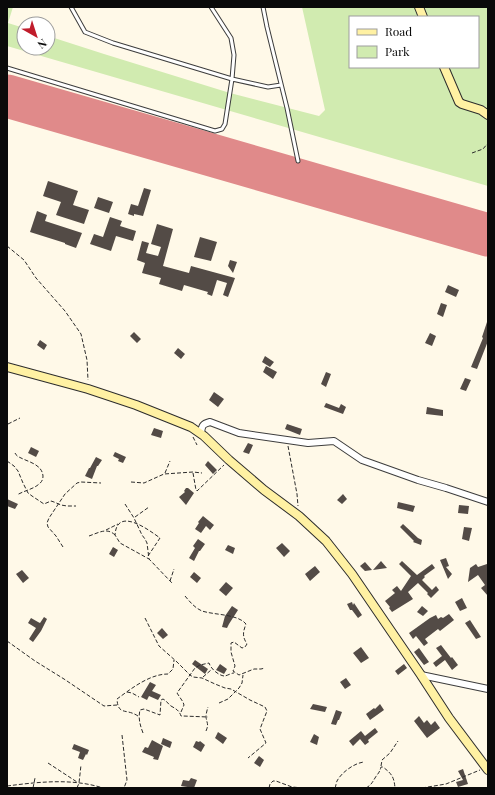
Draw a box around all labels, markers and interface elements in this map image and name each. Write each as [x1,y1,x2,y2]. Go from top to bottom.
north arrow [16,16,56,56]
legend [349,16,479,68]
text: Road [385,23,412,39]
text: N [35,36,50,53]
text: Park [385,43,410,59]

